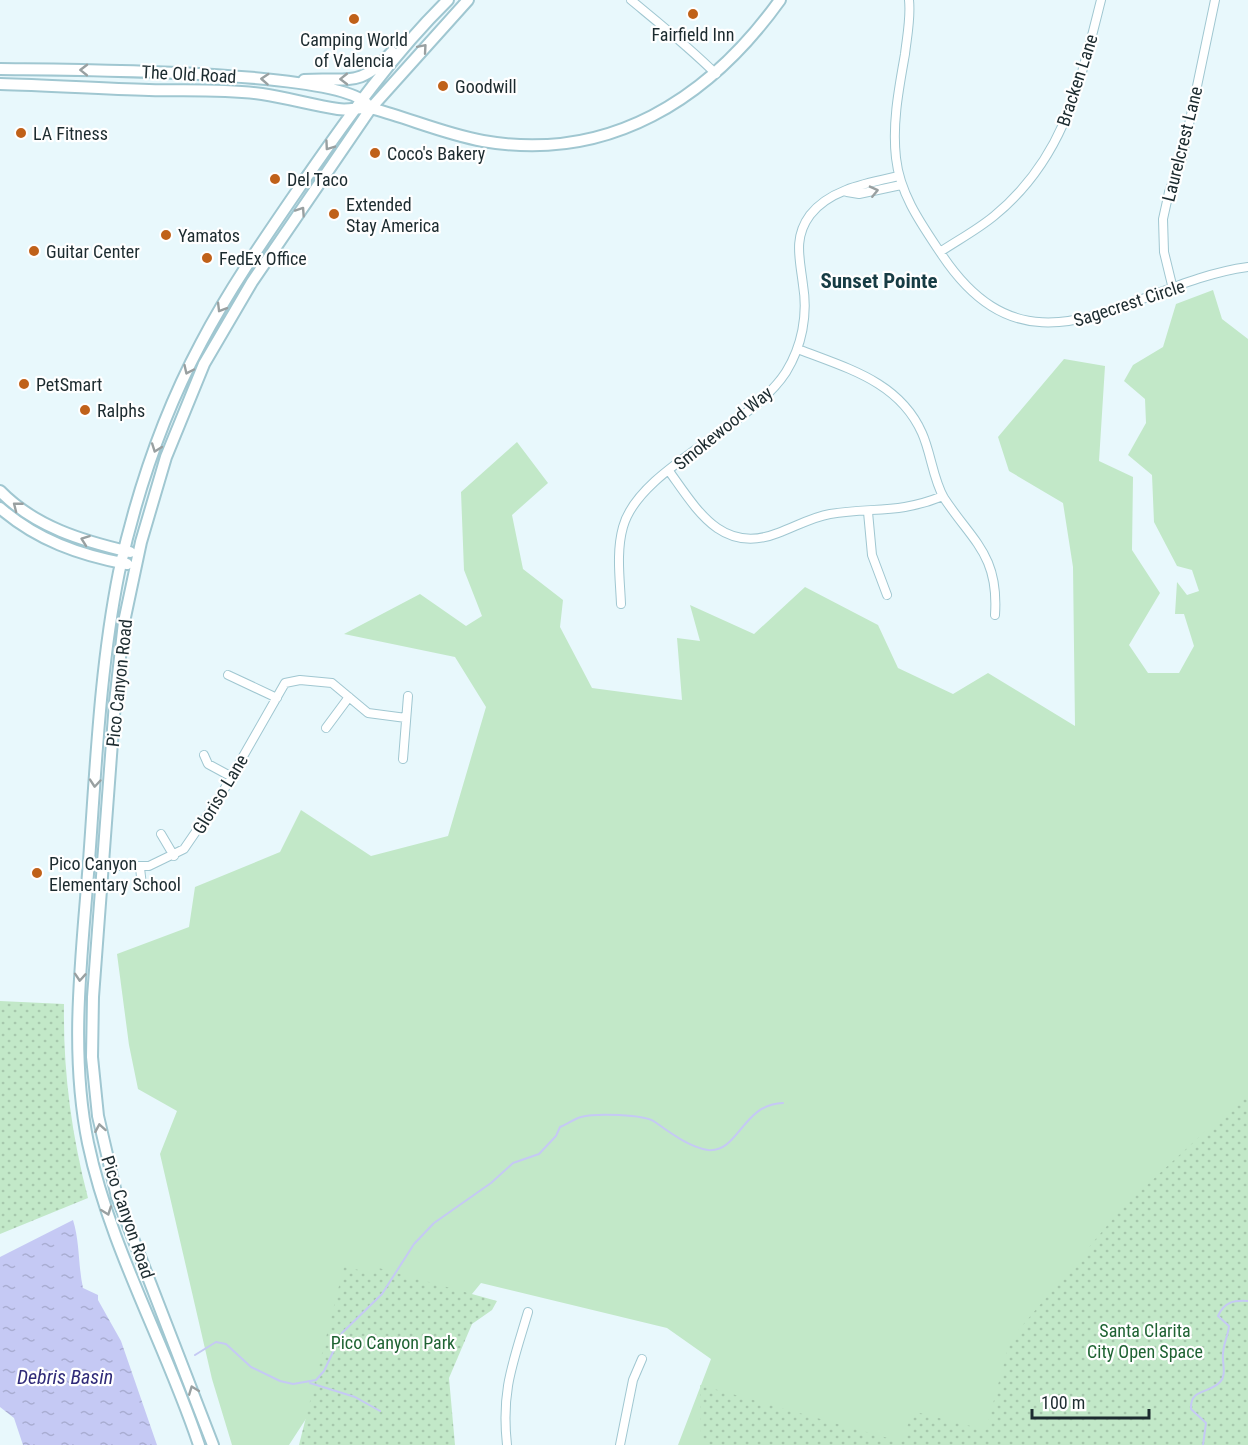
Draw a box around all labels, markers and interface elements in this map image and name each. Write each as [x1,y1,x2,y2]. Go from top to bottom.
marker: Fairfield Inn [686,7,700,21]
marker: Camping World of Valencia [347,12,361,26]
place label: Fairfield Inn [652,24,735,45]
place label: Camping World of Valencia [300,29,408,71]
street label: Bracken Lane [1052,31,1102,129]
one-way arrow [416,44,427,55]
street label: The Old Road [141,61,237,87]
one-way arrow [79,64,88,77]
one-way arrow [260,72,269,85]
one-way arrow [340,73,349,86]
place label: Goodwill [455,76,517,97]
marker: Goodwill [436,79,450,93]
street label: Laurelcrest Lane [1158,84,1206,204]
place label: LA Fitness [33,123,108,144]
marker: LA Fitness [14,126,28,140]
one-way arrow [325,139,336,150]
place label: Coco's Bakery [387,143,486,164]
marker: Coco's Bakery [368,146,382,160]
place label: Del Taco [287,169,348,190]
marker: Del Taco [268,172,282,186]
one-way arrow [869,185,879,198]
place label: Extended Stay America [346,194,440,236]
one-way arrow [294,207,305,218]
marker: Extended Stay America [327,207,341,221]
place label: Yamatos [178,225,240,246]
marker: Yamatos [159,228,173,242]
place label: Guitar Center [46,241,140,262]
marker: Guitar Center [27,244,41,258]
place label: FedEx Office [219,248,307,269]
marker: FedEx Office [200,251,214,265]
district label: Sunset Pointe [820,269,938,293]
street label: Sagecrest Circle [1071,275,1187,331]
one-way arrow [216,302,228,312]
one-way arrow [183,364,195,375]
place label: PetSmart [36,374,102,395]
marker: PetSmart [17,377,31,391]
street label: Smokewood Way [670,382,777,474]
place label: Ralphs [97,400,145,421]
marker: Ralphs [78,403,92,417]
one-way arrow [151,442,164,453]
one-way arrow [12,502,23,513]
one-way arrow [81,535,91,548]
street label: Pico Canyon Road [102,618,136,748]
street label: Gloriso Lane [188,750,252,838]
one-way arrow [89,778,102,787]
place label: Pico Canyon Elementary School [49,853,181,895]
marker: Pico Canyon Elementary School [30,866,44,880]
one-way arrow [74,973,87,982]
one-way arrow [94,1123,107,1133]
street label: Pico Canyon Road [97,1153,159,1281]
one-way arrow [99,1205,112,1216]
park label: Santa Clarita City Open Space [1087,1320,1203,1362]
park label: Pico Canyon Park [331,1332,455,1353]
water label: Debris Basin [17,1365,113,1389]
scale bar [1032,1382,1149,1420]
one-way arrow [188,1385,200,1396]
text: 100 m [1041,1392,1085,1413]

